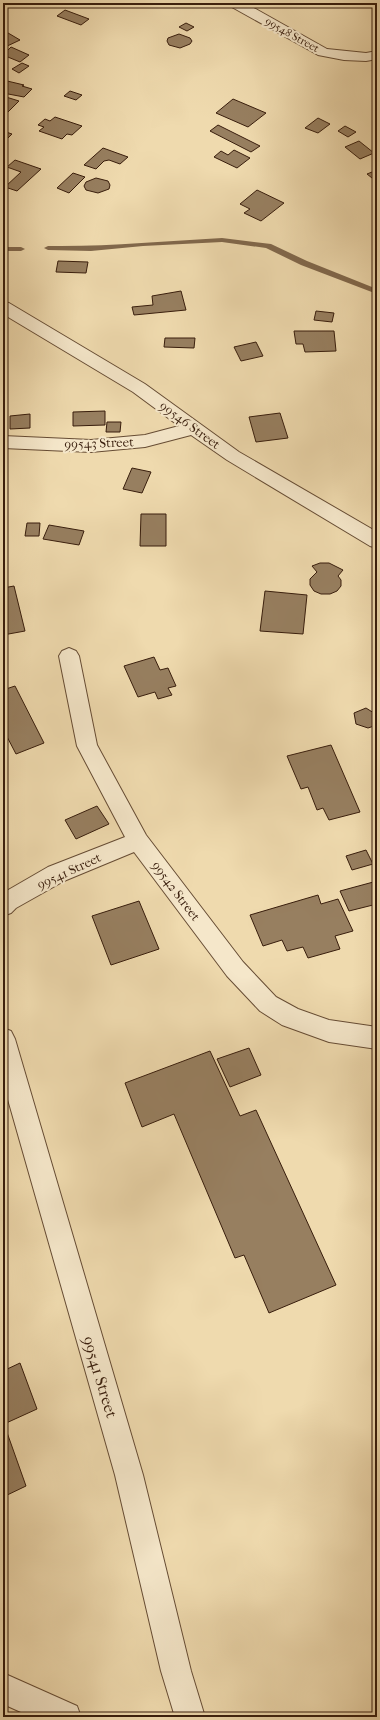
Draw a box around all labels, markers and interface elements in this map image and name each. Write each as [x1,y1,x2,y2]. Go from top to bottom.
street label: 99548 Street [263,15,321,55]
street label: 99546 Street [157,398,223,452]
street label: 99543 Street [64,434,134,452]
street label: 99541 Street [35,850,104,892]
street label: 99542 Street [149,858,203,924]
street label: 99541 Street [79,1334,122,1420]

